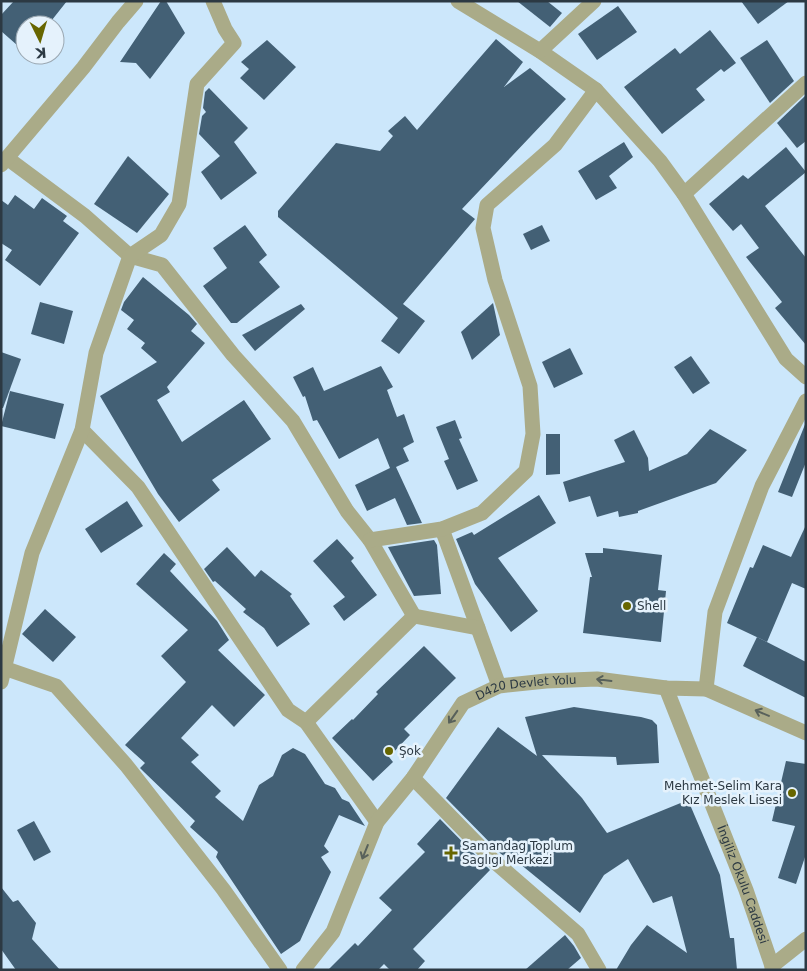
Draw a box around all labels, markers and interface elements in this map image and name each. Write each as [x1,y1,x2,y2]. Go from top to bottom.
north arrow [15,15,65,65]
text: K [34,45,47,61]
place label: Shell [637,599,666,613]
marker: Shell [621,600,633,612]
street label: D420 Devlet Yolu [473,673,577,703]
one-way arrow [597,675,613,685]
one-way arrow [754,708,770,717]
one-way arrow [448,709,458,723]
place label: Şok [399,744,421,758]
marker: Şok [383,745,395,757]
place label: Mehmet-Selim Kara Kız Meslek Lisesi [664,779,782,807]
marker: Mehmet-Selim Kara Kız Meslek Lisesi [786,787,798,799]
street label: İngiliz Okulu Caddesi [714,823,771,946]
place label: Samandag Toplum Saglıgı Merkezi [462,839,573,867]
one-way arrow [360,844,369,859]
marker: Samandag Toplum Saglıgı Merkezi [444,846,458,860]

